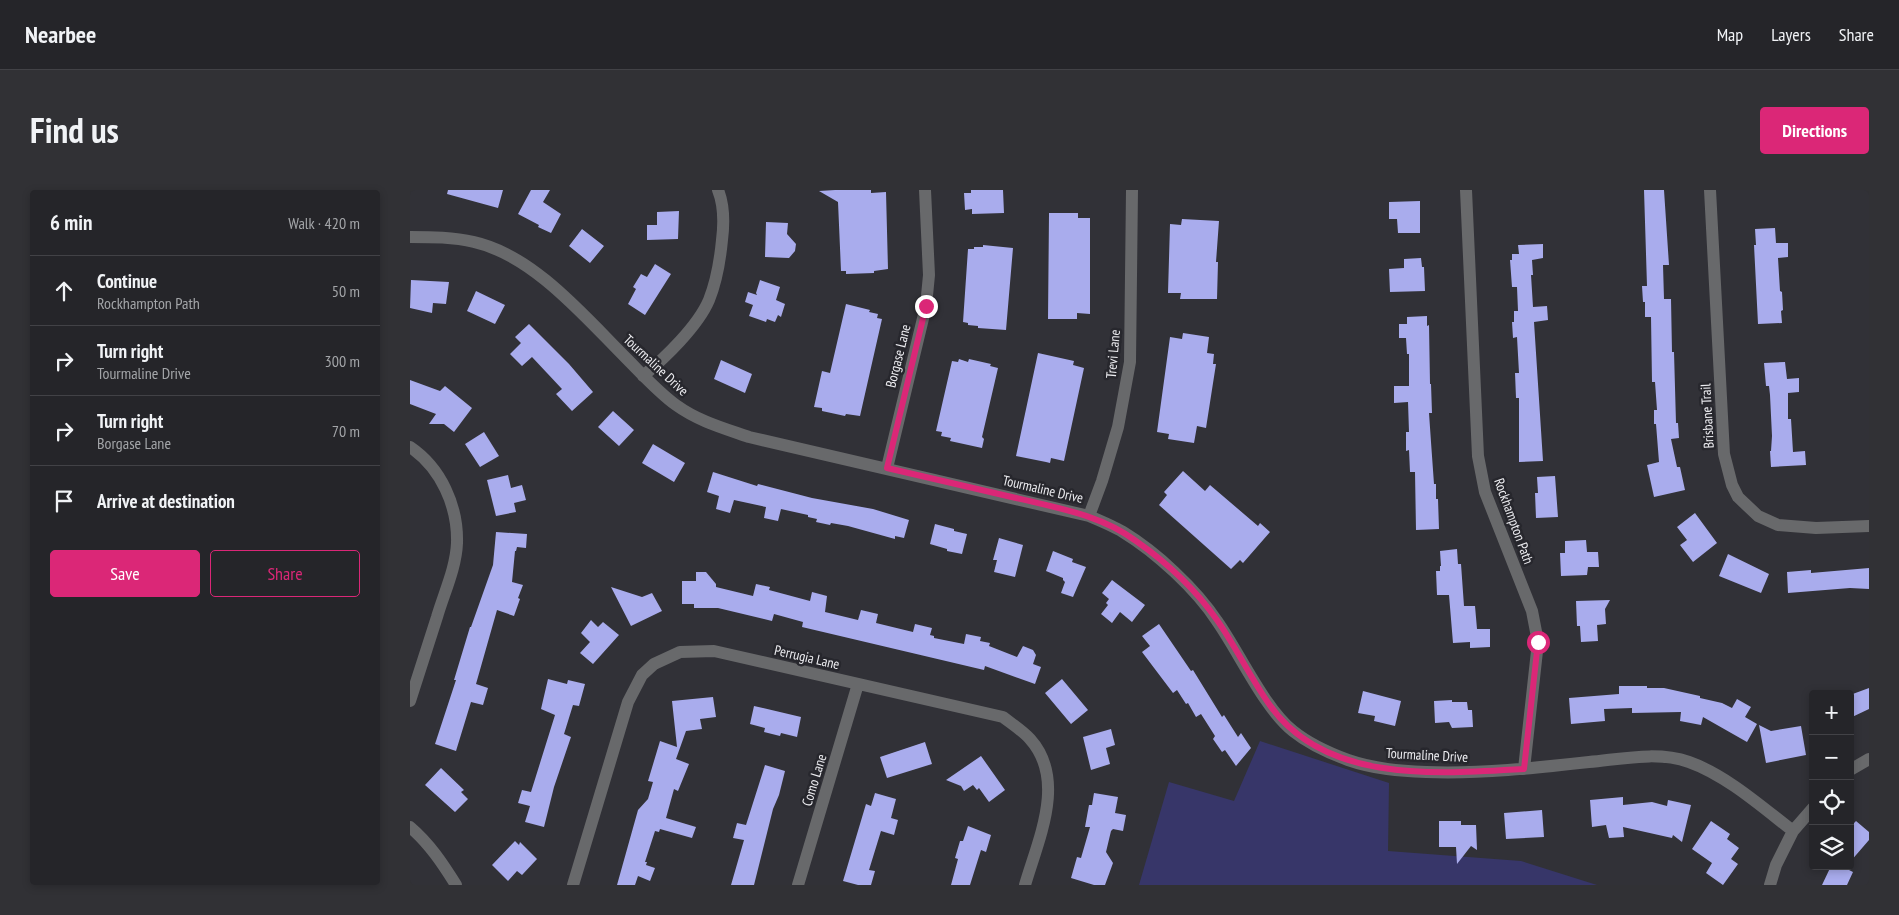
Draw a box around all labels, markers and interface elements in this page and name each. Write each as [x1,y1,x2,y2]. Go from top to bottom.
text: Nearbee [25,19,96,50]
text: Map [1717,23,1743,46]
text: Layers [1771,23,1811,46]
text: Share [1839,23,1874,46]
text: Find us [30,107,119,153]
button: Directions [1760,107,1869,154]
text: 6 min [50,209,92,236]
text: Walk · 420 m [288,213,360,233]
text: Continue [97,269,157,293]
icon: ahead [50,277,78,305]
text: 50 m [332,281,360,301]
text: Rockhampton Path [97,293,200,313]
route end [915,295,938,318]
street label: Borgase Lane [881,322,915,390]
street label: Trevi Lane [1102,329,1124,379]
street label: Tourmaline Drive [620,330,692,400]
text: Turn right [97,339,163,363]
icon: right [50,347,78,375]
text: 300 m [325,351,360,371]
text: Tourmaline Drive [97,363,191,383]
street label: Brisbane Trail [1696,382,1718,449]
text: Turn right [97,409,163,433]
icon: right [50,417,78,445]
text: 70 m [332,421,360,441]
text: Borgase Lane [97,433,171,453]
street label: Tourmaline Drive [1001,471,1085,507]
street label: Rockhampton Path [1490,476,1538,566]
icon: arrive [50,487,78,515]
text: Arrive at destination [97,489,235,513]
button: Save [50,550,200,597]
button: Share [210,550,360,597]
route start [1527,631,1550,654]
street label: Perrugia Lane [773,641,842,673]
map controls [1809,690,1854,870]
button: + [1809,690,1854,735]
button: − [1809,735,1854,780]
street label: Tourmaline Drive [1386,744,1469,766]
street label: Como Lane [798,752,830,808]
button: locate [1809,780,1854,825]
button: layers [1809,825,1854,870]

